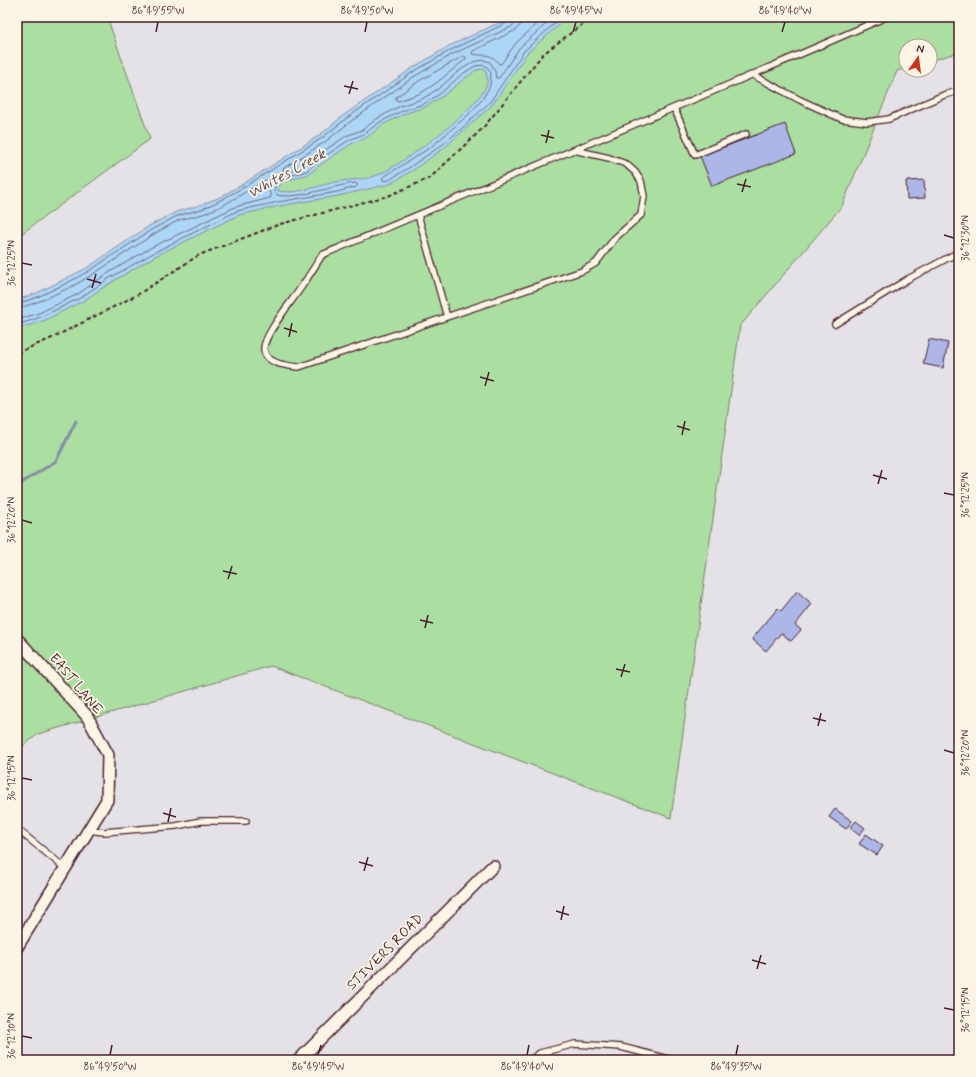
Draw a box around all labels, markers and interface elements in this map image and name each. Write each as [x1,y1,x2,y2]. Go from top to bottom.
text: 86°49'55"W [132,4,184,18]
text: 86°49'50"W [341,4,393,18]
text: 86°49'45"W [550,4,602,18]
text: 86°49'40"W [759,4,811,18]
north arrow [898,38,938,78]
text: N [915,42,925,57]
water label: Whites Creek [244,144,331,204]
text: 36°12'30"N [959,215,973,261]
text: 36°12'25"N [5,240,19,286]
text: 36°12'25"N [959,472,973,518]
text: 36°12'20"N [5,497,19,543]
street label: EAST LANE [45,650,107,718]
text: 36°12'20"N [959,730,973,776]
text: 36°12'15"N [5,755,19,801]
street label: STIVERS ROAD [343,910,427,994]
text: 36°12'15"N [959,987,973,1033]
text: 36°12'10"N [5,1013,19,1059]
text: 86°49'50"W [84,1060,136,1074]
text: 86°49'45"W [292,1060,344,1074]
text: 86°49'40"W [501,1060,553,1074]
text: 86°49'35"W [710,1060,762,1074]

